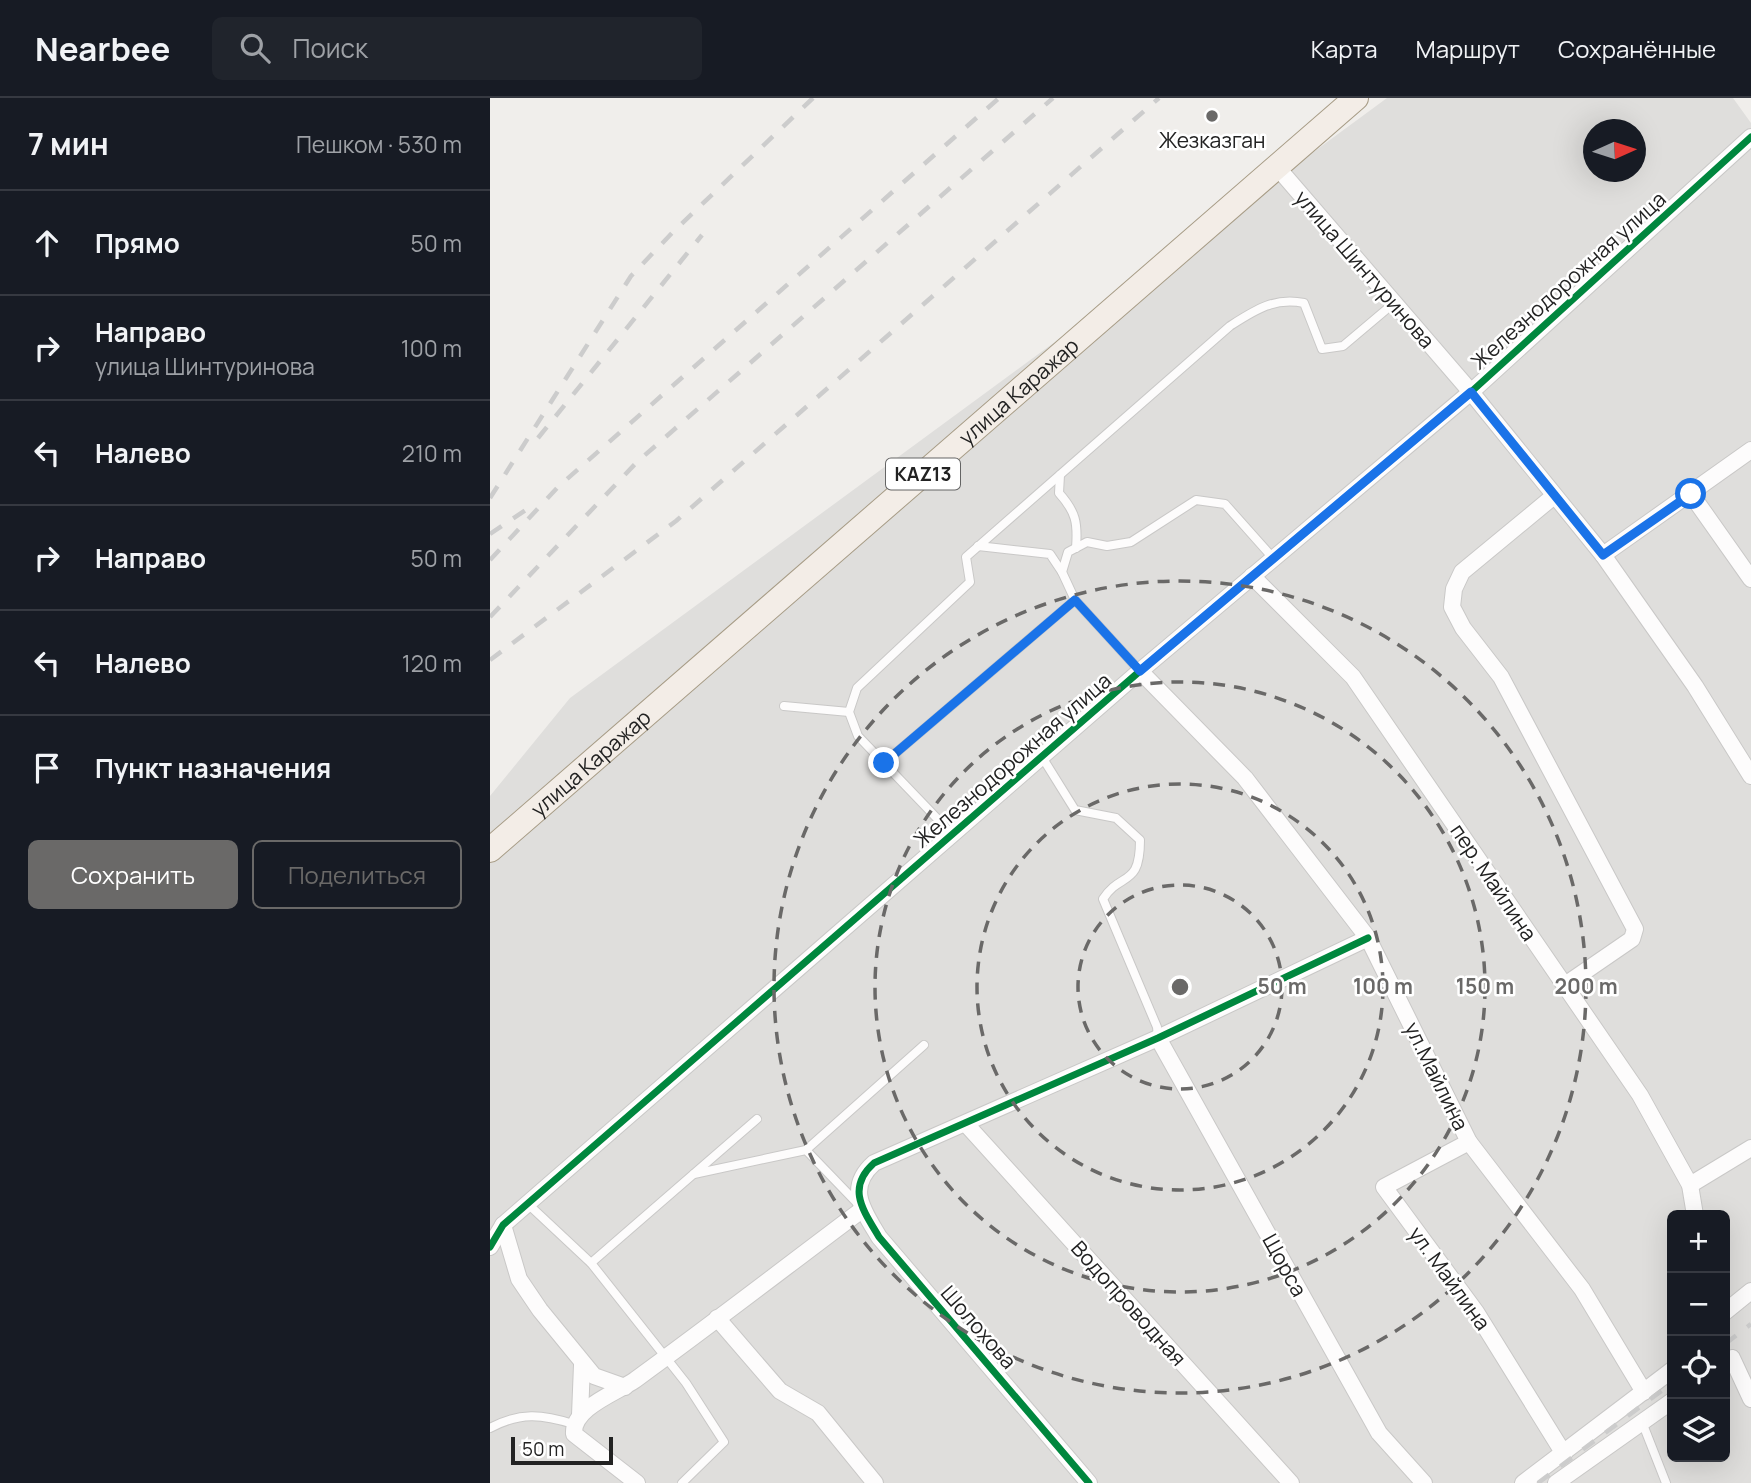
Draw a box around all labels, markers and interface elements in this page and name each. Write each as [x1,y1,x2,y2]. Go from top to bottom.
search box [212,17,702,80]
text: Nearbee [35,26,170,71]
icon: search [236,29,274,67]
text: Поиск [292,30,368,66]
text: Карта [1311,32,1378,65]
text: Маршрут [1416,32,1520,65]
text: Сохранённые [1558,32,1716,65]
marker: Жезказган [1204,108,1220,124]
north arrow [1583,119,1646,182]
text: 7 мин [28,123,109,164]
place label: Жезказган [1159,126,1265,154]
text: Пешком · 530 m [296,128,462,160]
street label: улица Шинтуринова [1289,184,1441,354]
street label: Железнодорожная улица [1465,185,1671,375]
icon: ahead [28,224,66,262]
text: Прямо [95,225,180,261]
text: 50 m [411,227,462,259]
text: Направо [95,314,206,350]
icon: right [28,329,66,367]
street label: улица Каражар [953,331,1084,451]
text: 100 m [401,332,462,364]
text: улица Шинтуринова [95,350,315,382]
icon: left [28,434,66,472]
text: Налево [95,435,191,471]
text: 210 m [402,437,462,469]
road number: KAZ13 [886,458,960,490]
route start [1675,478,1706,509]
icon: right [28,539,66,577]
text: Направо [95,540,206,576]
text: 50 m [411,542,462,574]
icon: left [28,644,66,682]
text: Налево [95,645,191,681]
text: 120 m [402,647,462,679]
street label: Железнодорожная улица [907,666,1117,854]
street label: улица Каражар [525,703,656,823]
route end [868,747,899,778]
icon: arrive [28,749,66,787]
text: Пункт назначения [95,750,331,786]
street label: пер. Майлина [1444,818,1544,946]
button: Сохранить [28,840,238,909]
button: Поделиться [252,840,462,909]
text: 50 m [1257,972,1307,1000]
text: 100 m [1353,972,1413,1000]
text: 150 m [1456,972,1514,1000]
text: 200 m [1554,972,1618,1000]
centre of rings [1168,975,1192,999]
street label: ул.Майлина [1399,1017,1475,1135]
map controls [1667,1210,1730,1462]
button: + [1667,1210,1730,1273]
street label: ул. Майлина [1403,1221,1497,1335]
street label: Щорса [1256,1229,1314,1301]
street label: Водопроводная [1065,1235,1193,1371]
button: − [1667,1273,1730,1336]
street label: Шолохова [935,1279,1023,1375]
button: locate [1667,1336,1730,1399]
button: layers [1667,1399,1730,1462]
scale bar [511,1434,612,1466]
text: 50 m [522,1436,564,1462]

